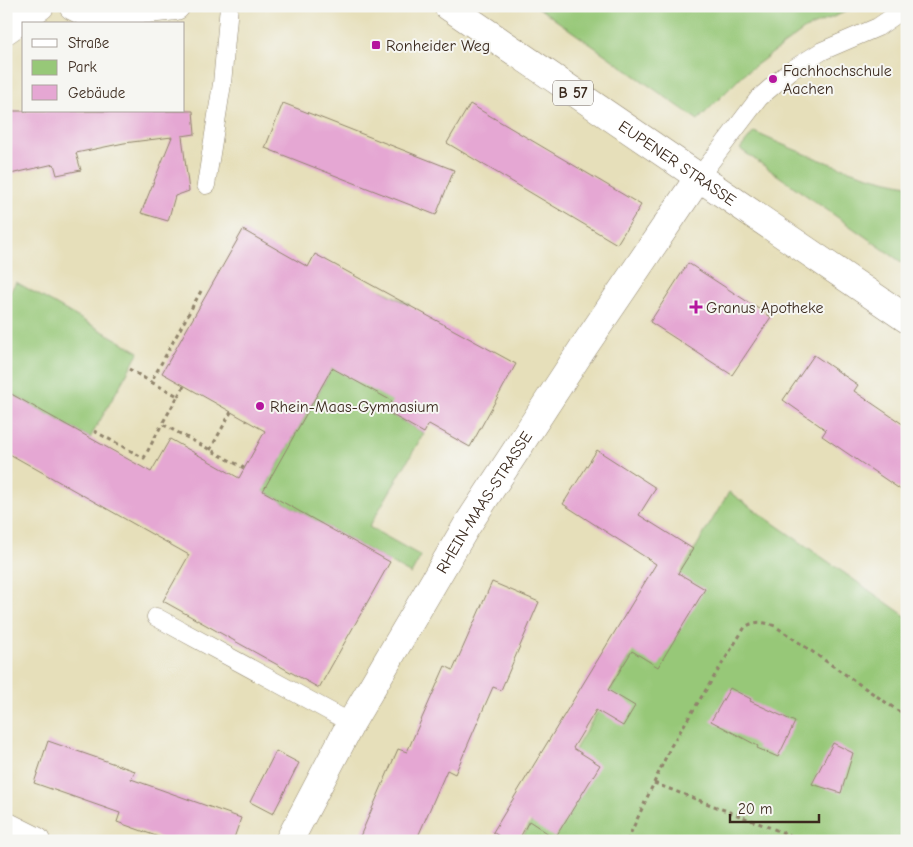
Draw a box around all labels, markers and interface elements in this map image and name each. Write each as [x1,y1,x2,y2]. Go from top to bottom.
legend [22,22,185,112]
text: Straße [68,34,110,52]
place label: Ronheider Weg [386,37,490,55]
marker: Ronheider Weg [370,39,382,51]
text: Park [68,58,97,76]
place label: Fachhochschule Aachen [783,62,892,98]
marker: Fachhochschule Aachen [767,73,779,85]
road number: B 57 [553,80,593,106]
text: Gebäude [68,84,126,102]
street label: EUPENER STRASSE [615,117,739,210]
place label: Granus Apotheke [706,299,824,317]
marker: Granus Apotheke [690,301,702,313]
place label: Rhein-Maas-Gymnasium [270,398,439,416]
marker: Rhein-Maas-Gymnasium [254,400,266,412]
street label: RHEIN-MAAS-STRASSE [433,428,536,577]
scale bar [730,792,819,824]
text: 20 m [738,800,772,818]

